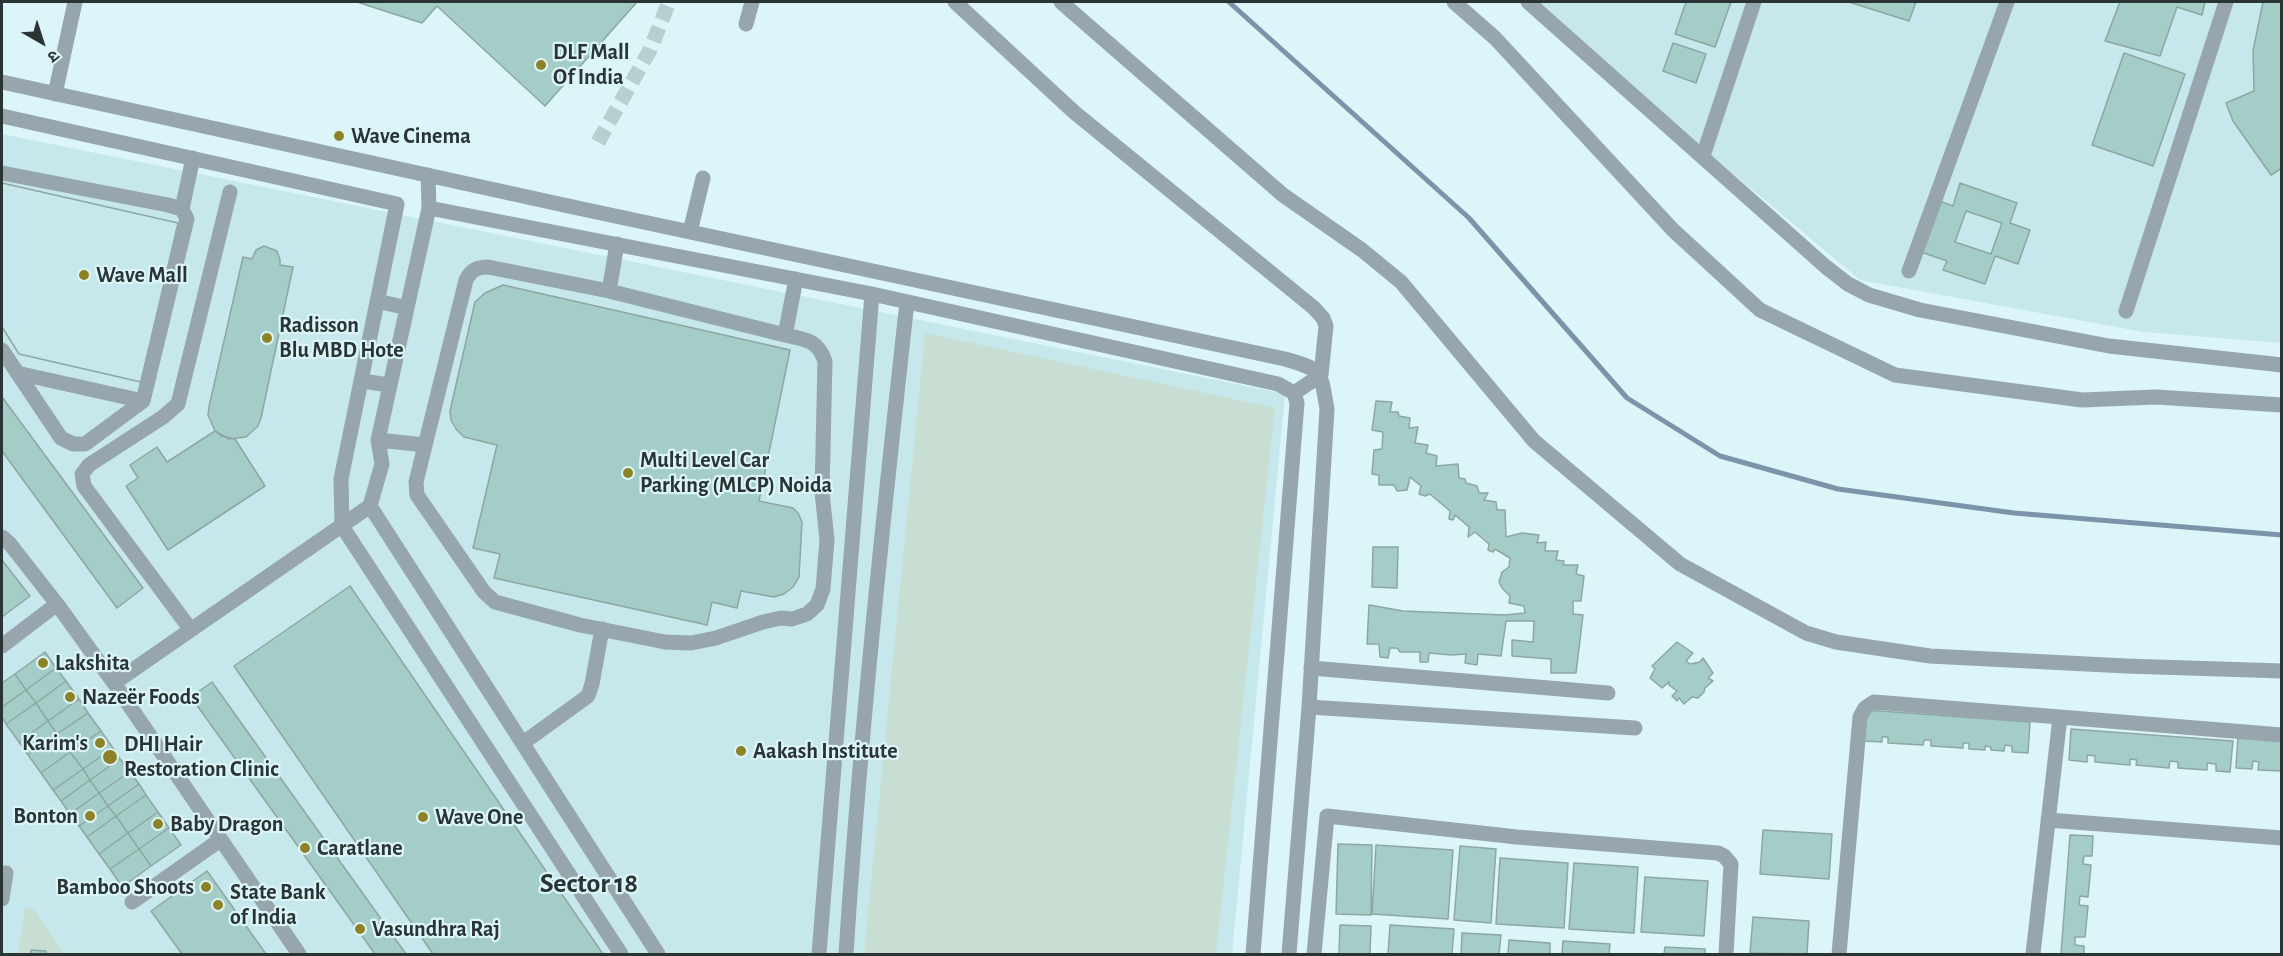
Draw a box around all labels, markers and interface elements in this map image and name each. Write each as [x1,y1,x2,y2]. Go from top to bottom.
north arrow [12,12,72,72]
place label: DLF Mall Of India [553,39,630,90]
text: उ [45,47,62,65]
marker: DLF Mall Of India [534,58,548,72]
place label: Wave Cinema [351,123,471,149]
marker: Wave Cinema [332,129,346,143]
place label: Wave Mall [96,262,188,288]
marker: Wave Mall [77,268,91,282]
place label: Radisson Blu MBD Hote [279,312,404,364]
marker: Radisson Blu MBD Hote [260,331,274,345]
place label: Multi Level Car Parking (MLCP) Noida [640,447,832,499]
marker: Multi Level Car Parking (MLCP) Noida [621,466,635,480]
place label: Lakshita [55,650,130,676]
marker: Lakshita [36,656,50,670]
place label: Nazeër Foods [82,684,200,710]
marker: Nazeër Foods [63,690,77,704]
place label: Karim's [22,730,88,756]
place label: DHI Hair Restoration Clinic [124,731,279,782]
marker: Karim's [93,736,107,750]
place label: Aakash Institute [753,738,898,764]
marker: Aakash Institute [734,744,748,758]
marker: DHI Hair Restoration Clinic [101,748,119,766]
place label: Bonton [13,803,78,829]
place label: Wave One [435,804,523,830]
marker: Bonton [83,809,97,823]
marker: Wave One [416,810,430,824]
place label: Baby Dragon [170,811,283,837]
marker: Baby Dragon [151,817,165,831]
place label: Caratlane [317,835,403,861]
marker: Caratlane [298,841,312,855]
district label: Sector 18 [540,867,638,901]
place label: Bamboo Shoots [56,874,194,900]
place label: State Bank of India [230,879,326,930]
marker: Bamboo Shoots [199,880,213,894]
marker: State Bank of India [211,898,225,912]
place label: Vasundhra Raj [372,916,500,942]
marker: Vasundhra Raj [353,922,367,936]

